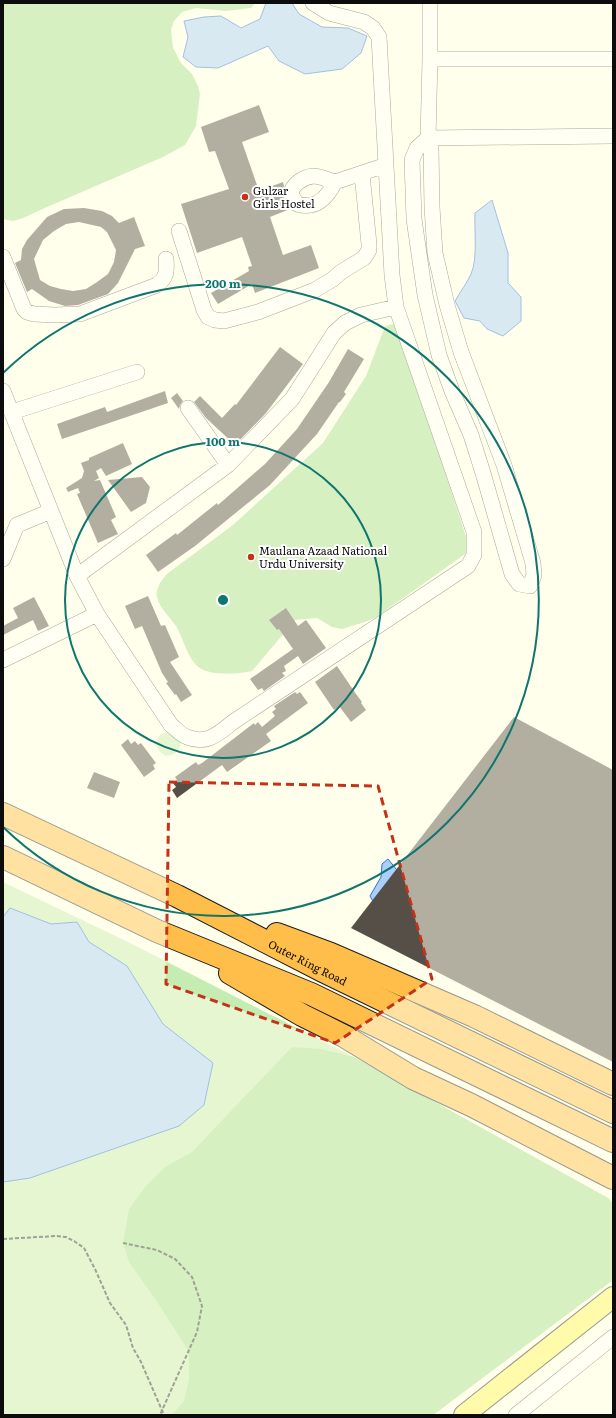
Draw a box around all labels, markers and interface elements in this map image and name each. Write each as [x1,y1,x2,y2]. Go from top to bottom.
place label: Gulzar Girls Hostel [253,182,315,211]
marker: Gulzar Girls Hostel [240,192,250,202]
text: 200 m [205,274,241,292]
text: 100 m [206,432,240,450]
place label: Maulana Azaad National Urdu University [259,542,387,571]
marker: Maulana Azaad National Urdu University [246,552,256,562]
centre of rings [216,593,230,607]
street label: Outer Ring Road [266,935,350,989]

